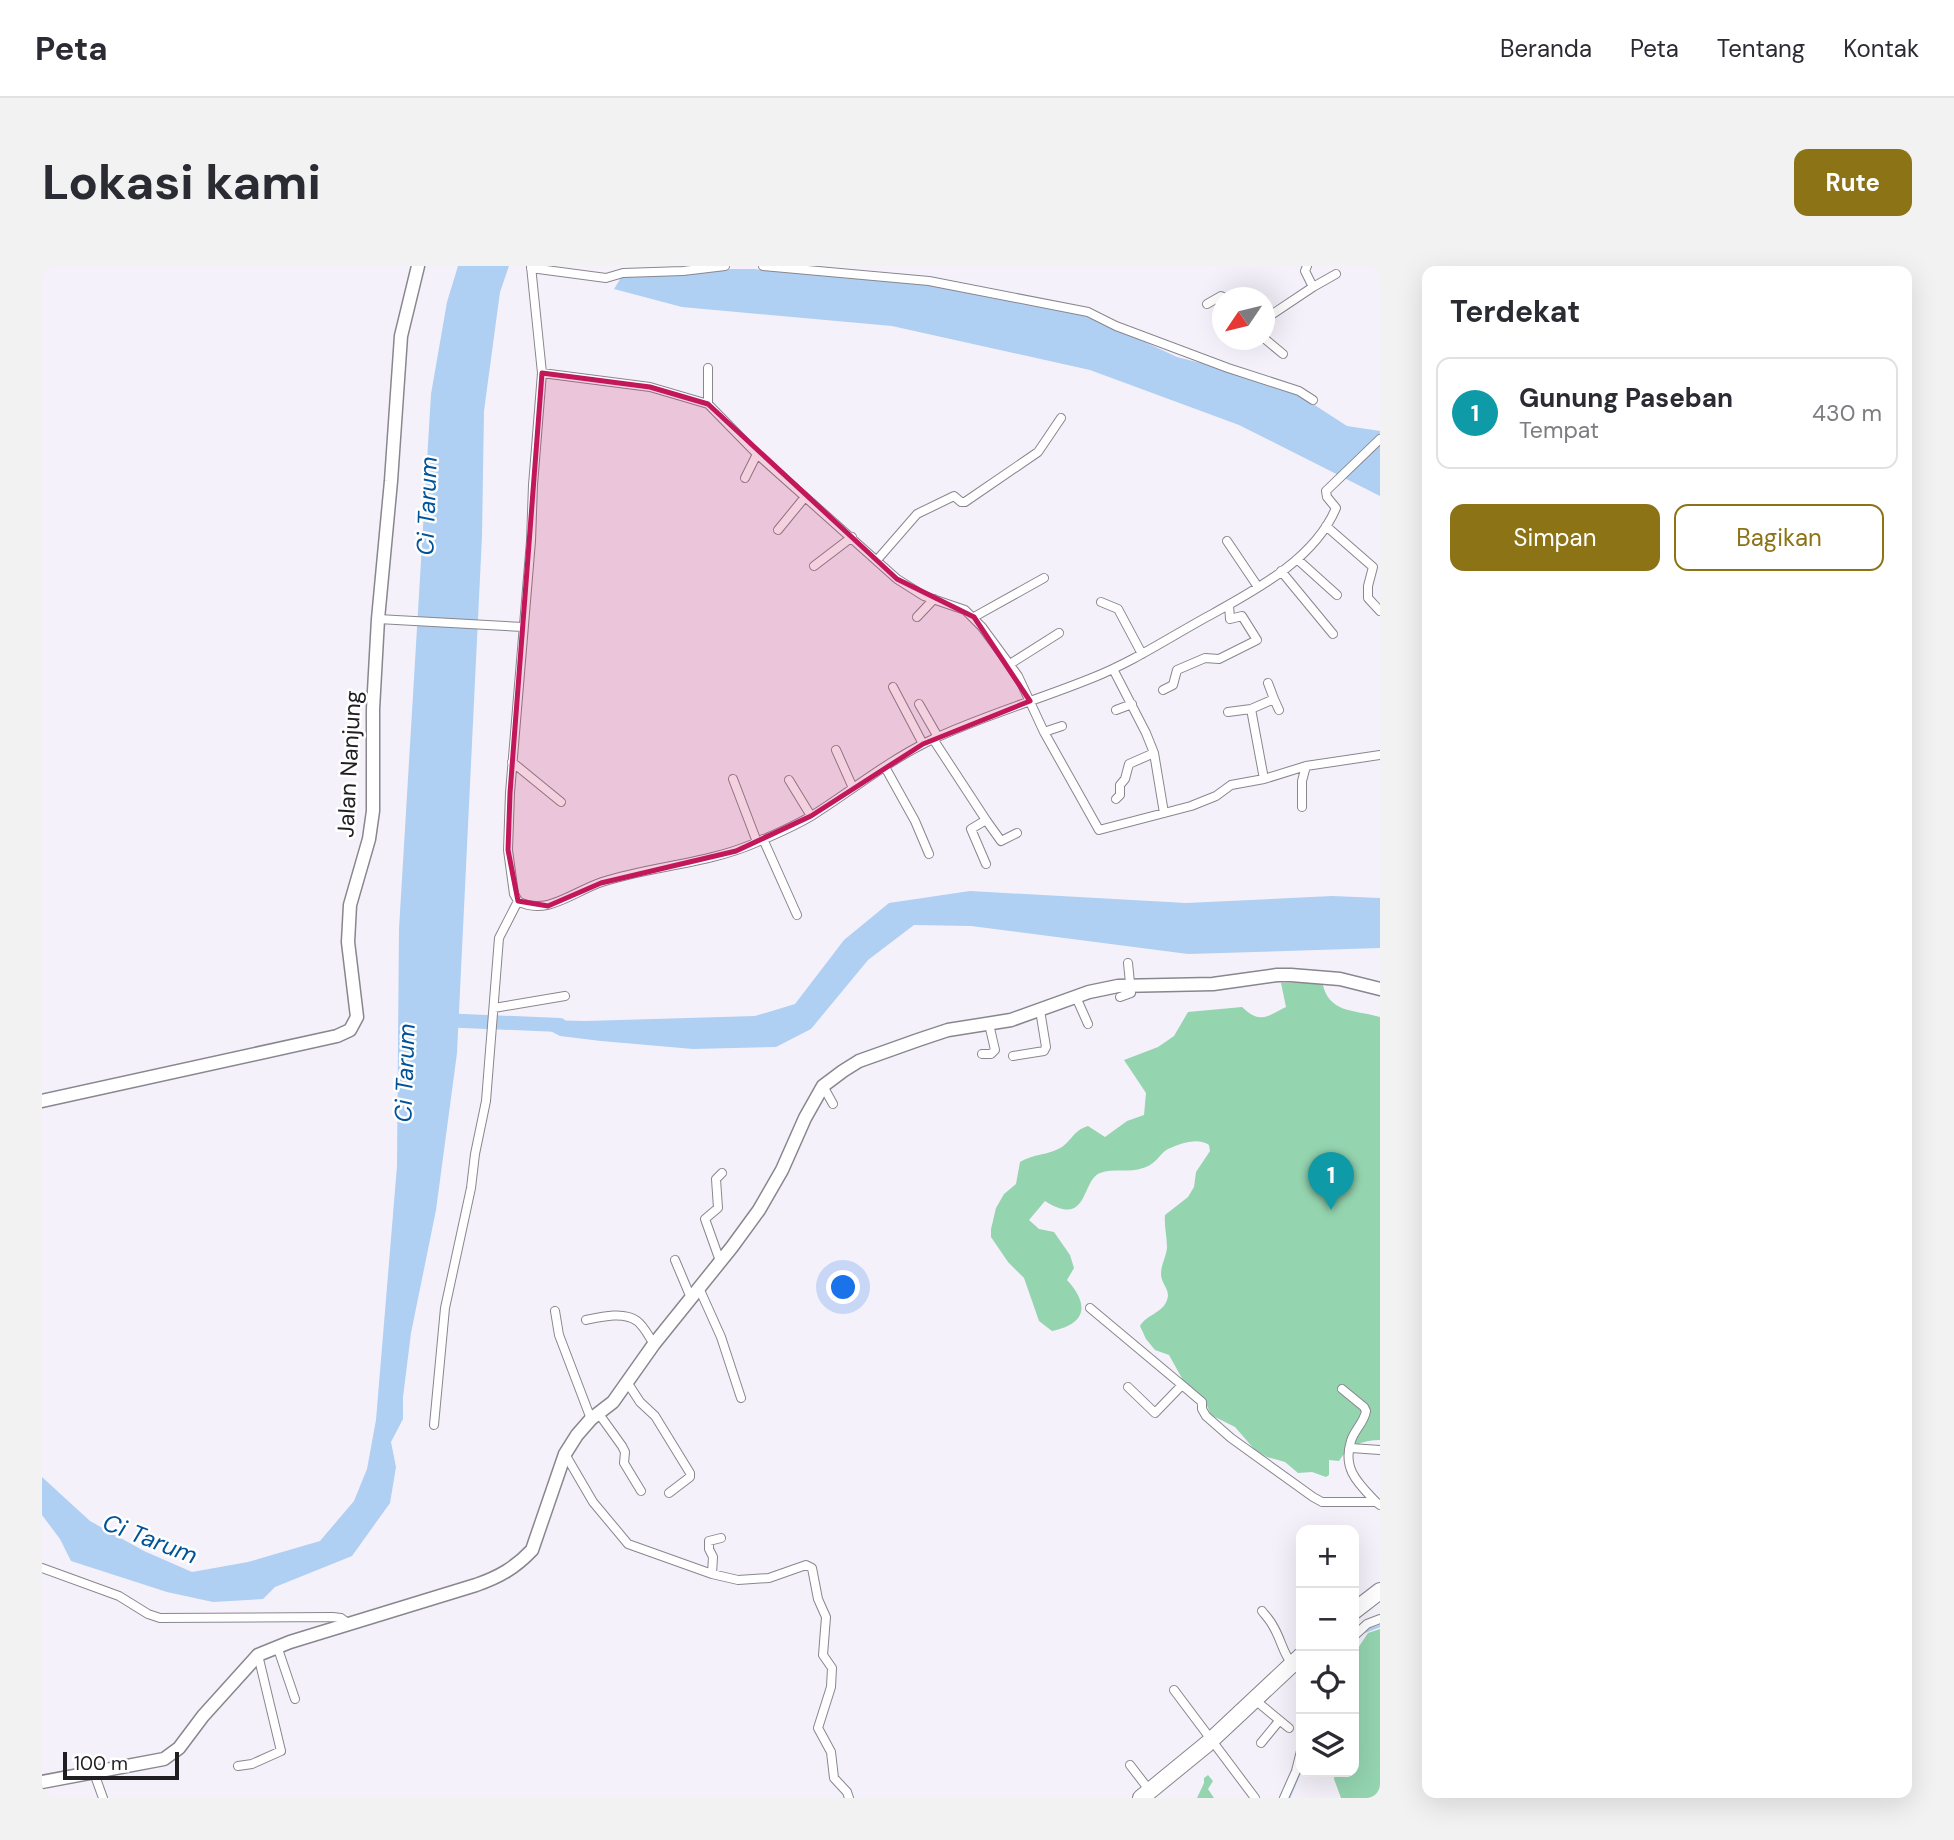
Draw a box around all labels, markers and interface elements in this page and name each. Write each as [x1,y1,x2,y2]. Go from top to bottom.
text: Peta [35,27,108,70]
text: Beranda [1500,33,1592,64]
text: Peta [1630,33,1679,64]
text: Tentang [1717,33,1805,64]
text: Kontak [1843,33,1919,64]
button: Rute [1794,149,1912,216]
text: Lokasi kami [42,150,321,214]
north arrow [1212,287,1275,350]
text: Terdekat [1450,292,1580,331]
text: Gunung Paseban [1519,381,1733,415]
text: 1 [1471,398,1479,428]
text: 430 m [1812,398,1882,428]
text: Tempat [1519,415,1599,445]
water label: Ci Tarum [409,456,444,556]
button: Simpan [1450,504,1660,571]
button: Bagikan [1674,504,1884,571]
street label: Jalan Nanjung [330,689,368,838]
water label: Ci Tarum [387,1023,422,1123]
pin: 1 [1308,1152,1354,1210]
your location [826,1270,860,1304]
water label: Ci Tarum [99,1506,202,1571]
map controls [1296,1525,1359,1777]
button: + [1296,1525,1359,1588]
button: − [1296,1588,1359,1651]
button: locate [1296,1651,1359,1714]
button: layers [1296,1714,1359,1777]
scale bar [63,1749,178,1781]
text: 100 m [74,1751,128,1776]

